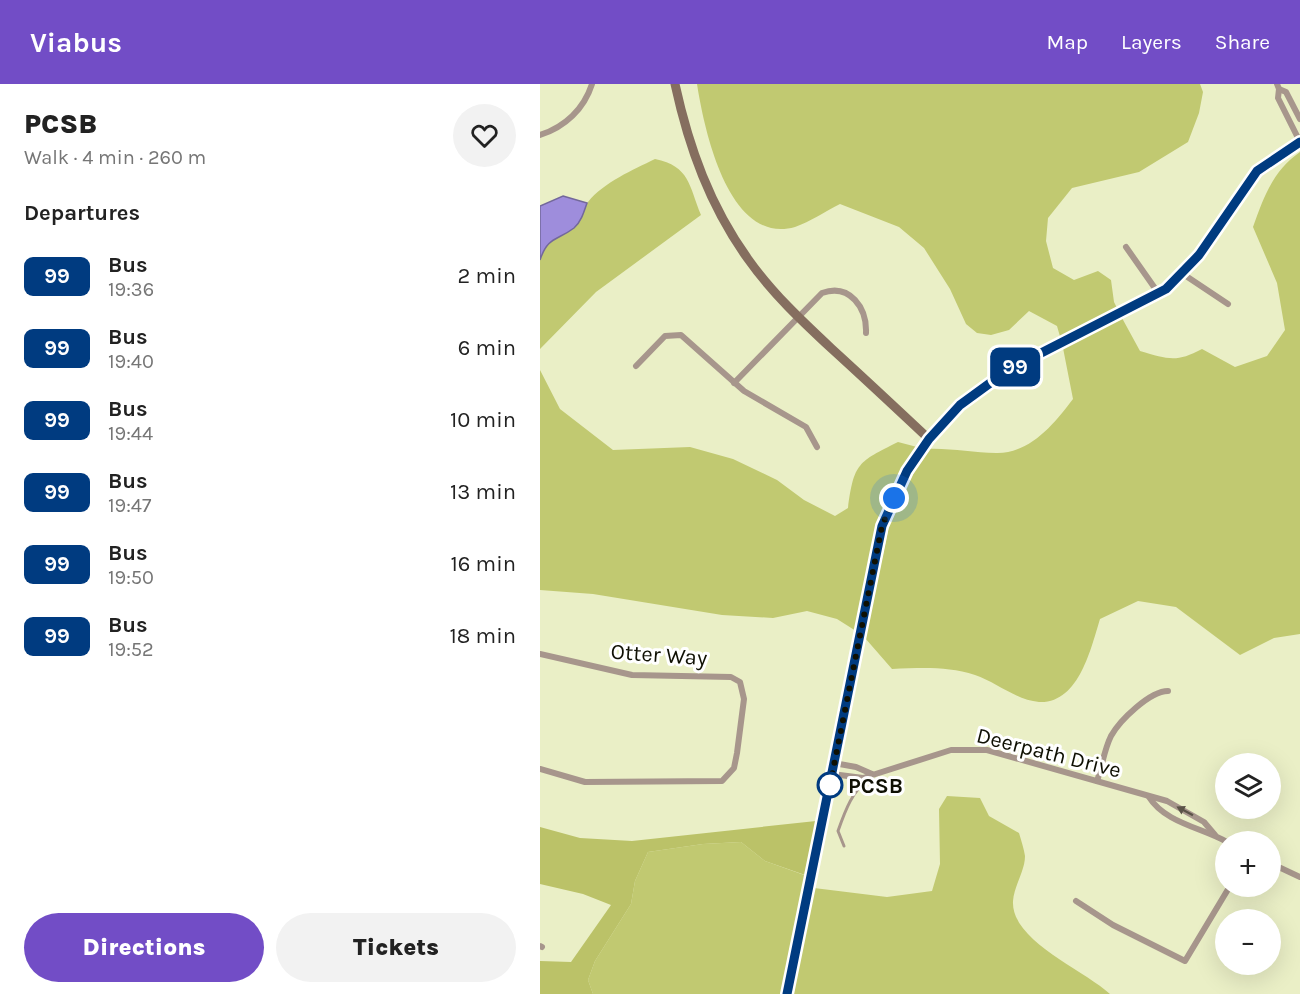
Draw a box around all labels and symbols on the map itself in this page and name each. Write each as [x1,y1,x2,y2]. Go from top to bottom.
line badge: 99 [988,348,1042,386]
your location [879,483,909,513]
street label: Otter Way [610,639,708,671]
street label: Deerpath Drive [974,722,1124,784]
marker: PCSB [817,772,843,798]
place label: PCSB [848,773,903,799]
one-way arrow [1176,806,1193,816]

